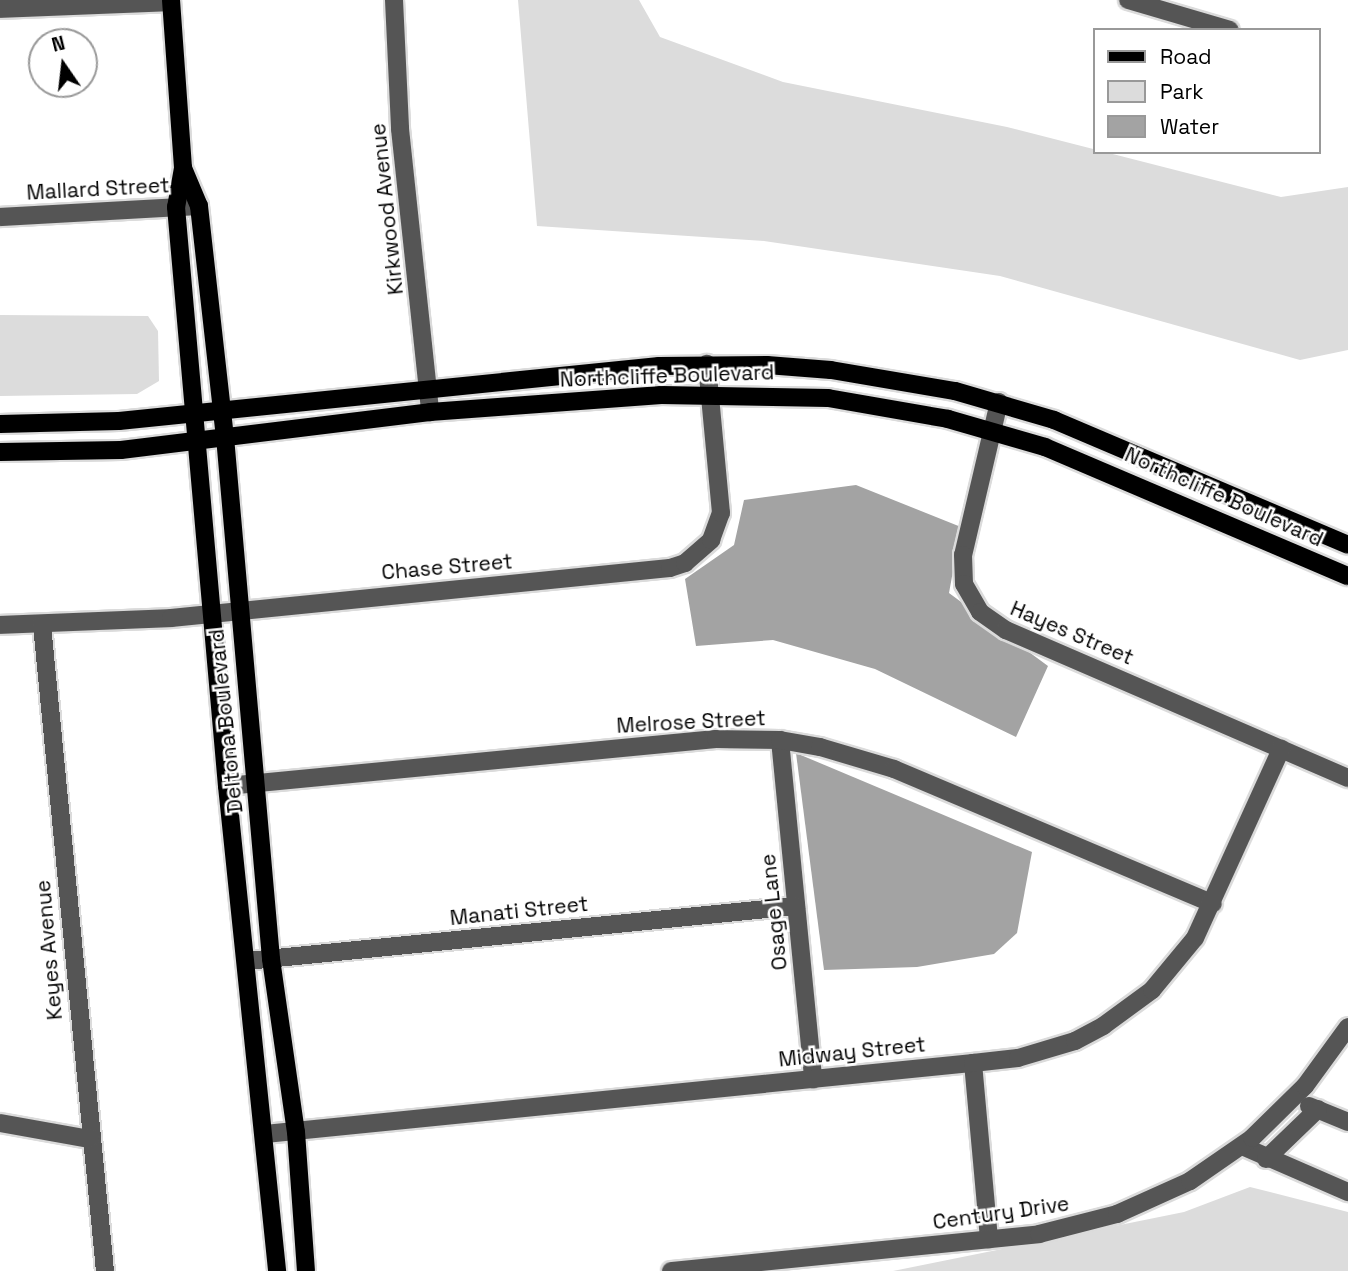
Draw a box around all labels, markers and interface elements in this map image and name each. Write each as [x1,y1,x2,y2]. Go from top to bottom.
north arrow [28,28,98,98]
legend [1092,28,1320,154]
text: N [49,30,67,58]
text: Road [1160,43,1212,70]
text: Park [1160,78,1204,105]
text: Water [1160,113,1219,140]
street label: Kirkwood Avenue [365,122,409,296]
street label: Mallard Street [26,173,170,205]
street label: Northcliffe Boulevard [559,360,775,392]
street label: Northcliffe Boulevard [1121,442,1327,552]
street label: Chase Street [380,549,514,585]
street label: Hayes Street [1007,596,1137,670]
street label: Deltona Boulevard [204,628,248,814]
street label: Melrose Street [616,706,766,738]
street label: Osage Lane [755,853,793,971]
street label: Keyes Avenue [30,879,68,1021]
street label: Manati Street [449,891,589,931]
street label: Midway Street [777,1032,927,1072]
street label: Century Drive [931,1191,1071,1235]

